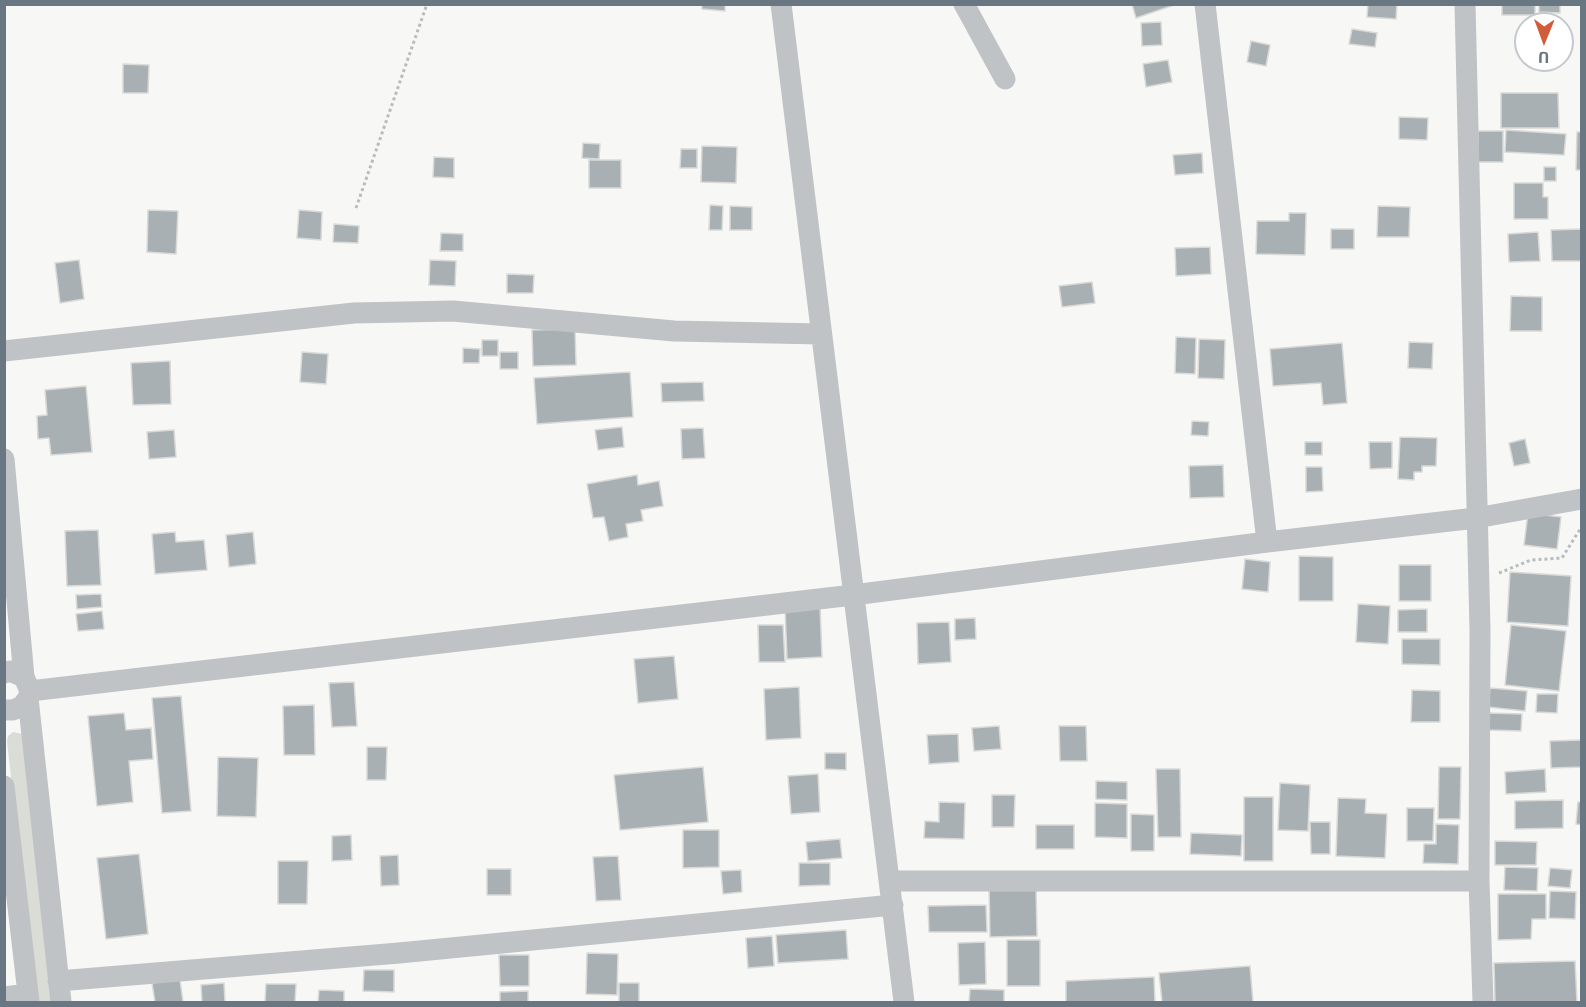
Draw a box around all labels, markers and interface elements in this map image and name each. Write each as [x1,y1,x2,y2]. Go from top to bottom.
north arrow [1514,12,1574,72]
text: U [1538,49,1549,68]

